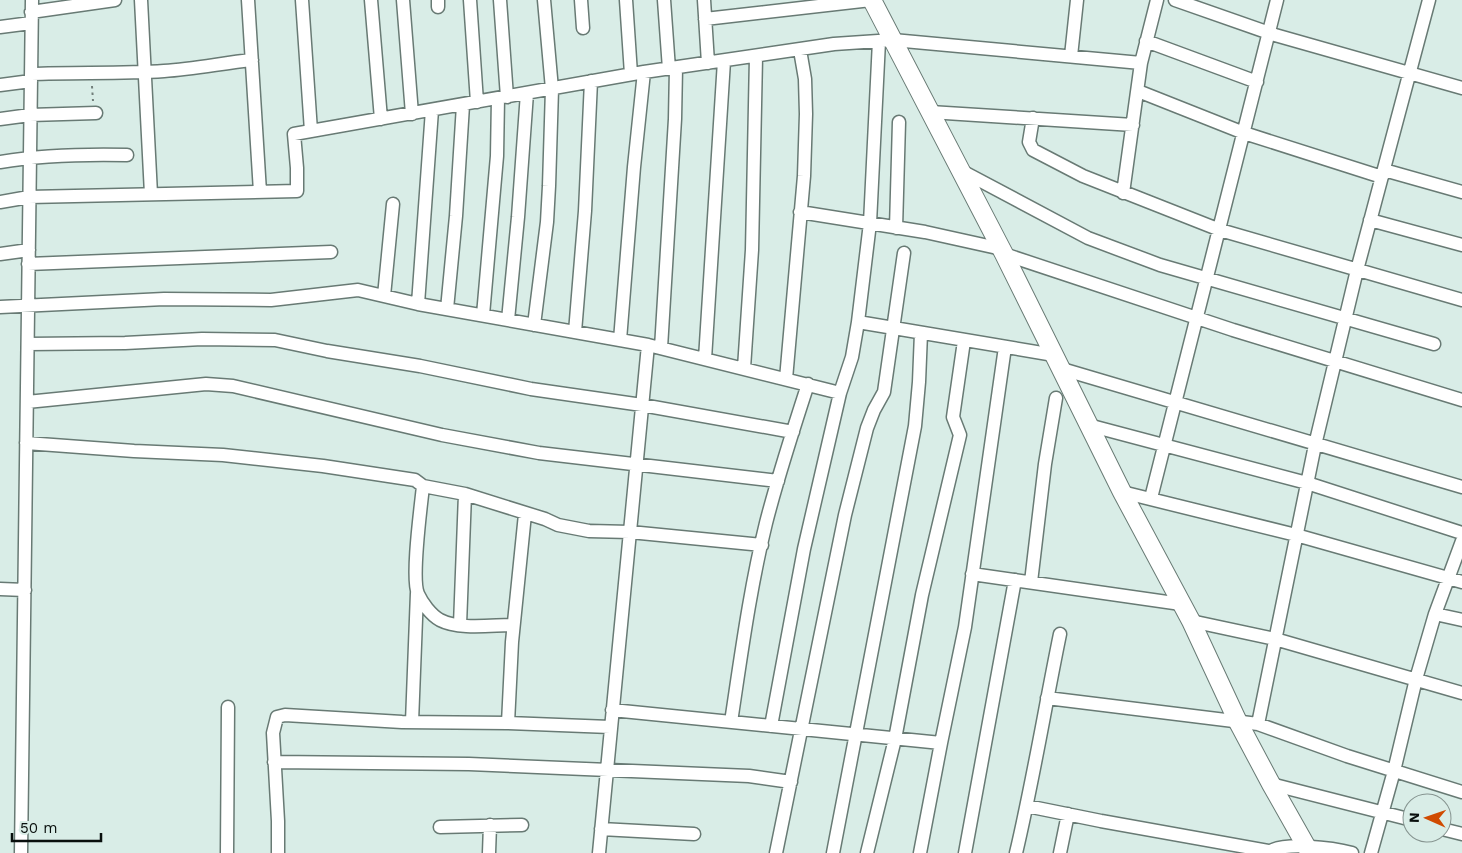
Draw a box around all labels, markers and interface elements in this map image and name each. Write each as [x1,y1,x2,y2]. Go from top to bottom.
north arrow [1402,793,1452,843]
scale bar [12,810,101,842]
text: N [1406,812,1422,823]
text: 50 m [20,819,57,837]

